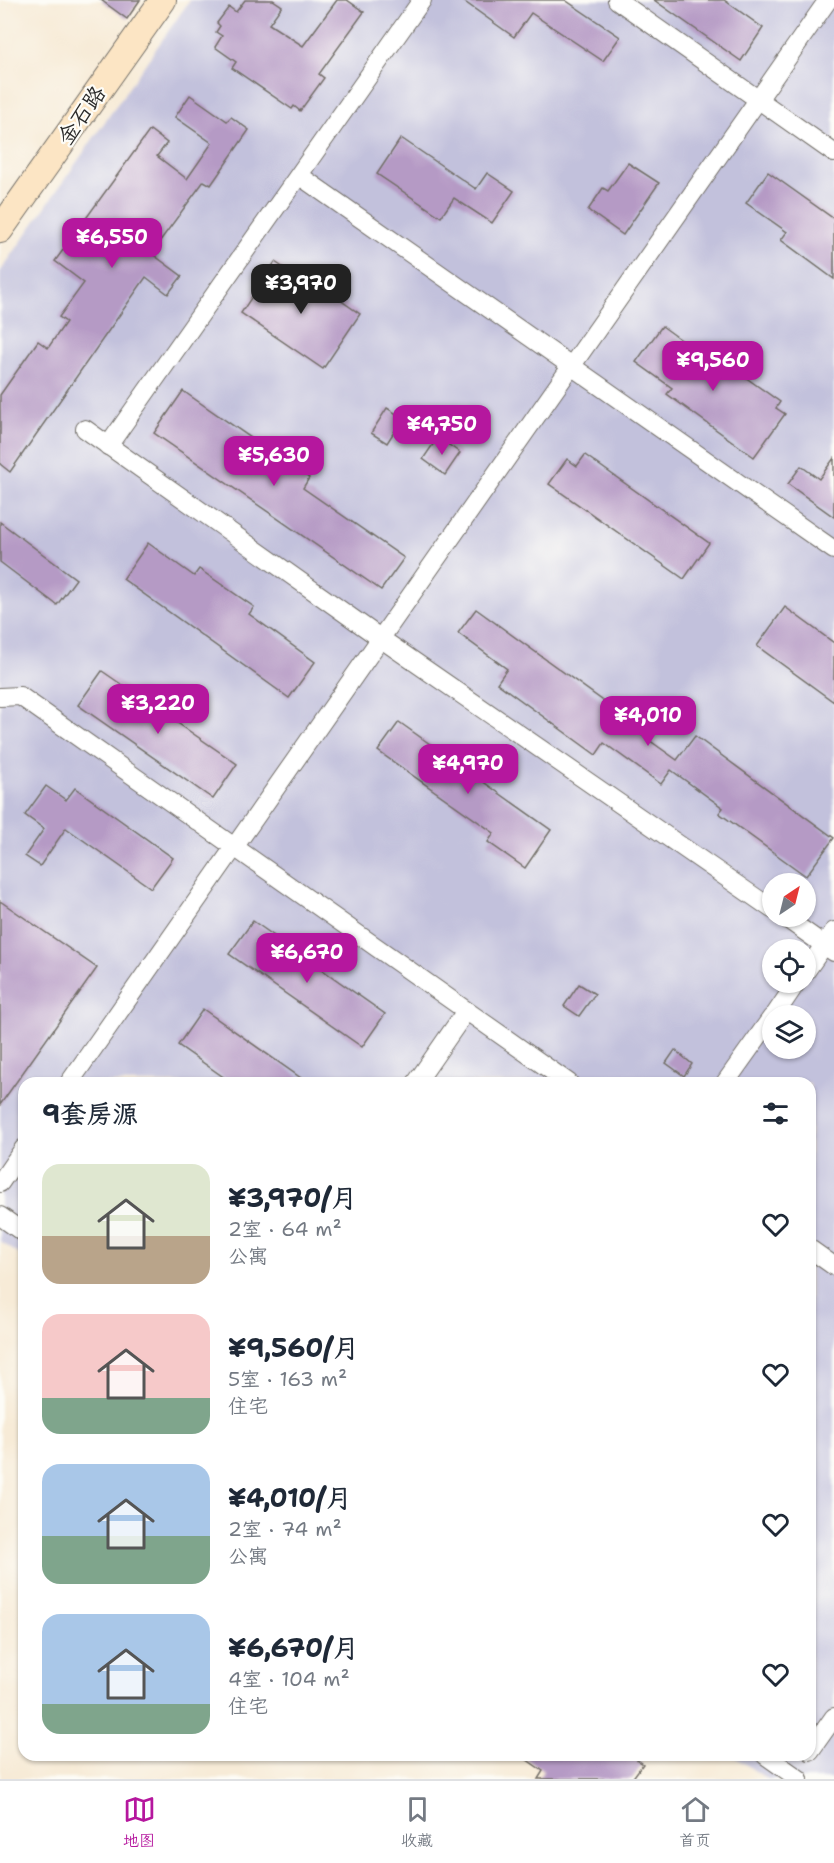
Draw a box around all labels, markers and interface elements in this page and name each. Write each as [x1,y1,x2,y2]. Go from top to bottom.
street label: 金石路 [51,80,112,151]
pin: ¥6,550 [63,218,161,269]
text: ¥6,550 [76,224,148,250]
pin: ¥3,970 [252,264,350,315]
text: ¥3,970 [265,270,337,296]
pin: ¥9,560 [664,341,762,392]
text: ¥9,560 [676,347,750,373]
pin: ¥4,750 [393,405,491,456]
text: ¥4,750 [407,411,477,437]
pin: ¥5,630 [225,436,323,487]
text: ¥5,630 [238,442,310,468]
pin: ¥3,220 [109,684,207,735]
text: ¥3,220 [121,690,195,716]
pin: ¥4,010 [599,696,697,747]
text: ¥4,010 [614,702,682,728]
pin: ¥4,970 [419,744,517,795]
text: ¥4,970 [432,750,504,776]
north arrow [762,873,816,927]
map controls [762,873,816,1059]
pin: ¥6,670 [258,933,356,984]
text: ¥6,670 [270,939,344,965]
button: locate [762,939,816,993]
button: layers [762,1005,816,1059]
text: 9套房源 [42,1096,138,1131]
icon: filters [759,1097,792,1130]
text: ¥3,970/月 [228,1180,357,1215]
icon: home [90,1188,162,1260]
icon: heart [759,1208,792,1241]
text: 2室 · 64 m² [228,1216,342,1242]
text: 公寓 [228,1243,268,1269]
text: ¥9,560/月 [228,1330,359,1365]
icon: home [90,1338,162,1410]
icon: heart [759,1358,792,1391]
text: 5室 · 163 m² [228,1366,347,1392]
text: 住宅 [228,1393,268,1419]
text: ¥4,010/月 [228,1480,352,1515]
icon: home [90,1488,162,1560]
icon: heart [759,1508,792,1541]
text: 2室 · 74 m² [228,1516,342,1542]
text: 公寓 [228,1543,268,1569]
text: ¥6,670/月 [228,1630,359,1665]
icon: home [90,1638,162,1710]
icon: heart [759,1658,792,1691]
text: 4室 · 104 m² [228,1666,350,1692]
text: 住宅 [228,1693,268,1719]
tab: 地图 [123,1793,156,1851]
tab: 收藏 [401,1793,434,1851]
tab: 首页 [679,1793,712,1851]

